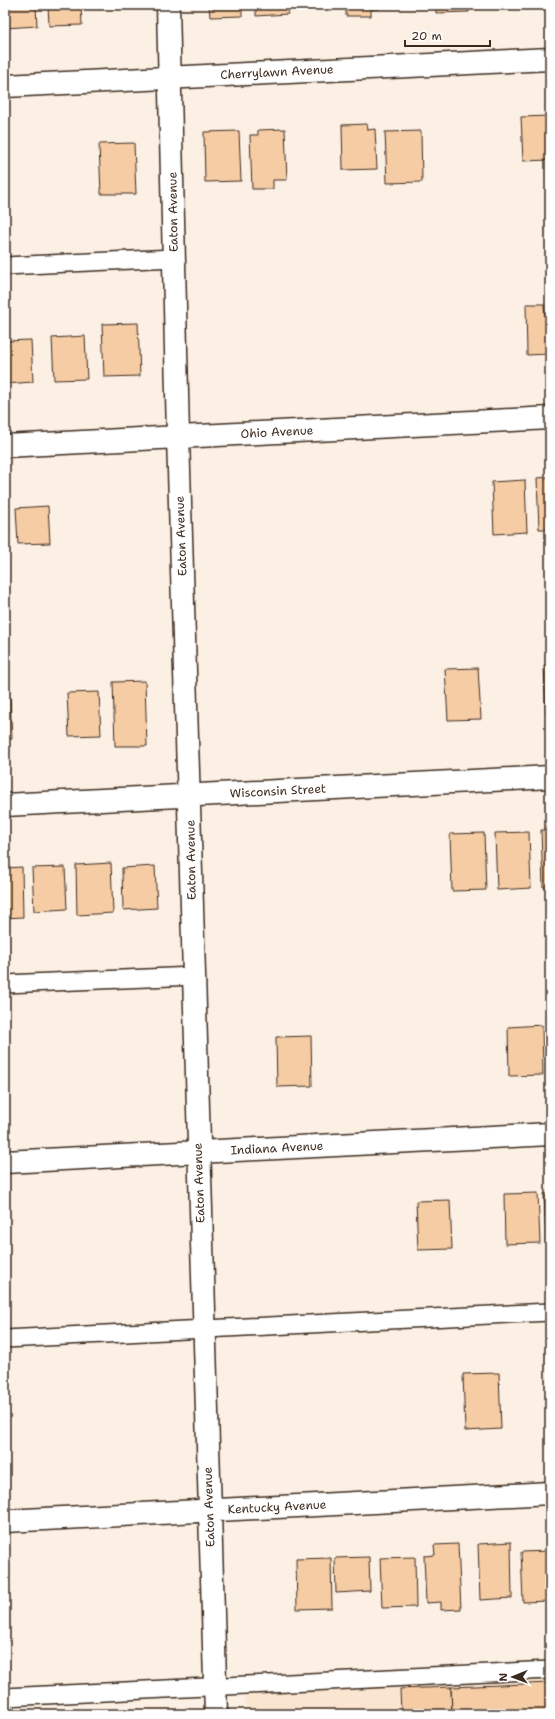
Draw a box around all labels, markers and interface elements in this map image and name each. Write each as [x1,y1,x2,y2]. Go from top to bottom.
scale bar [405,22,490,48]
text: 20 m [411,28,442,44]
street label: Cherrylawn Avenue [220,61,334,83]
street label: Eaton Avenue [164,171,182,252]
street label: Ohio Avenue [240,422,314,442]
street label: Eaton Avenue [172,495,190,576]
street label: Wisconsin Street [229,780,327,802]
street label: Eaton Avenue [182,819,200,900]
street label: Indiana Avenue [230,1138,324,1158]
street label: Eaton Avenue [190,1142,208,1223]
street label: Eaton Avenue [200,1466,218,1547]
street label: Kentucky Avenue [227,1496,327,1518]
north arrow [493,1657,533,1697]
text: N [496,1672,511,1682]

